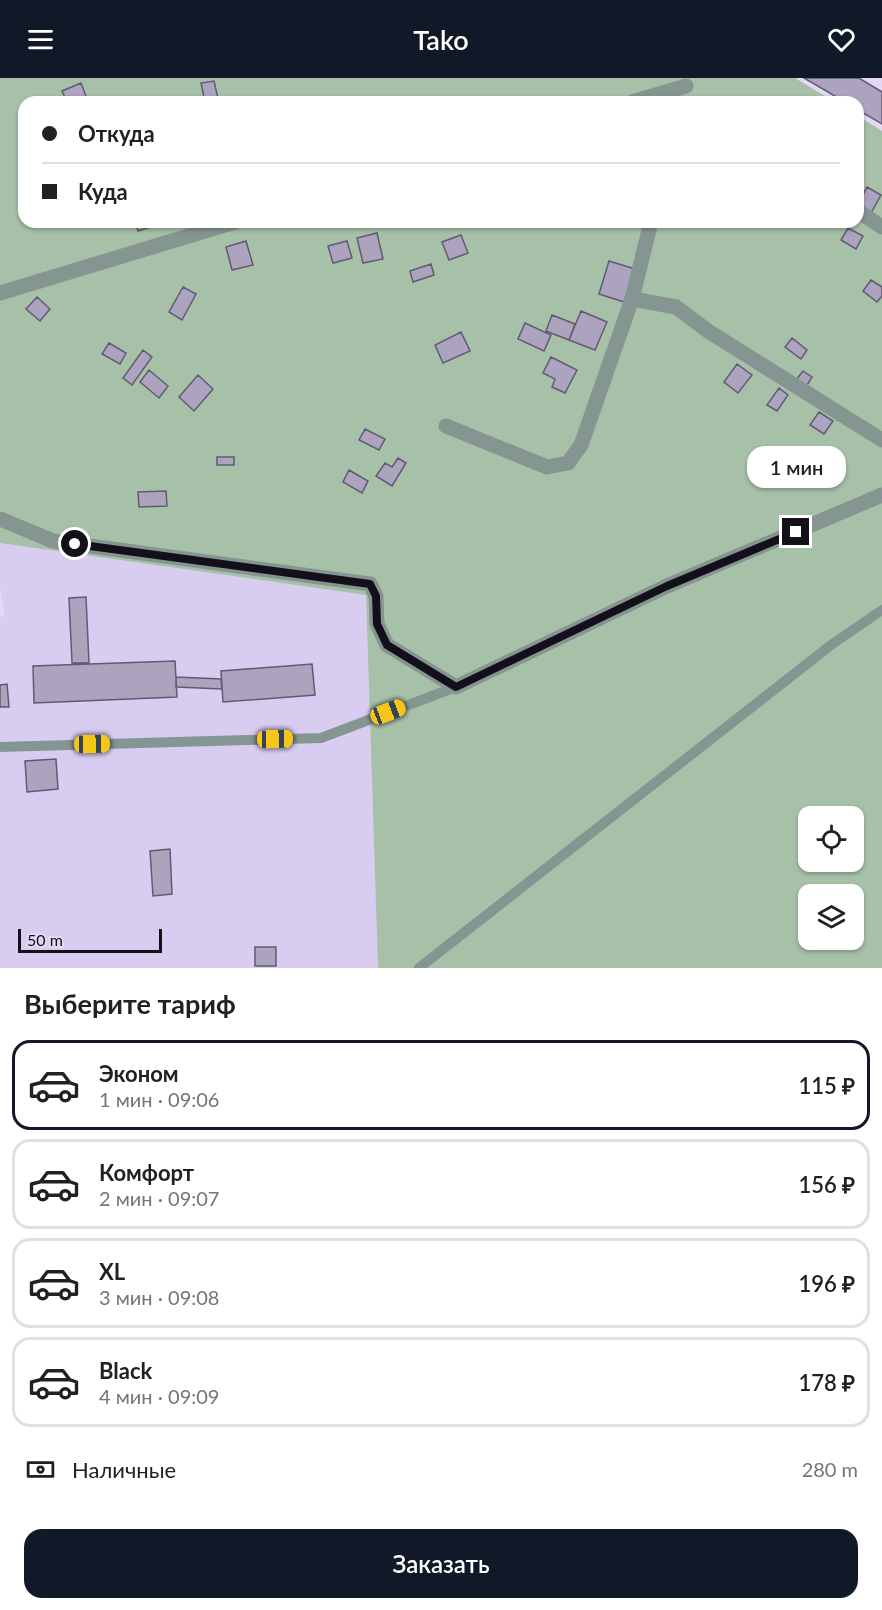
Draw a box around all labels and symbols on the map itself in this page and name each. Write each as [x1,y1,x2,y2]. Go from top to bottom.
callout: 1 мин [746,445,846,487]
route end [782,518,809,545]
route start [61,530,88,557]
car [368,697,408,727]
car [257,730,293,748]
car [74,735,110,753]
scale bar [18,926,162,953]

